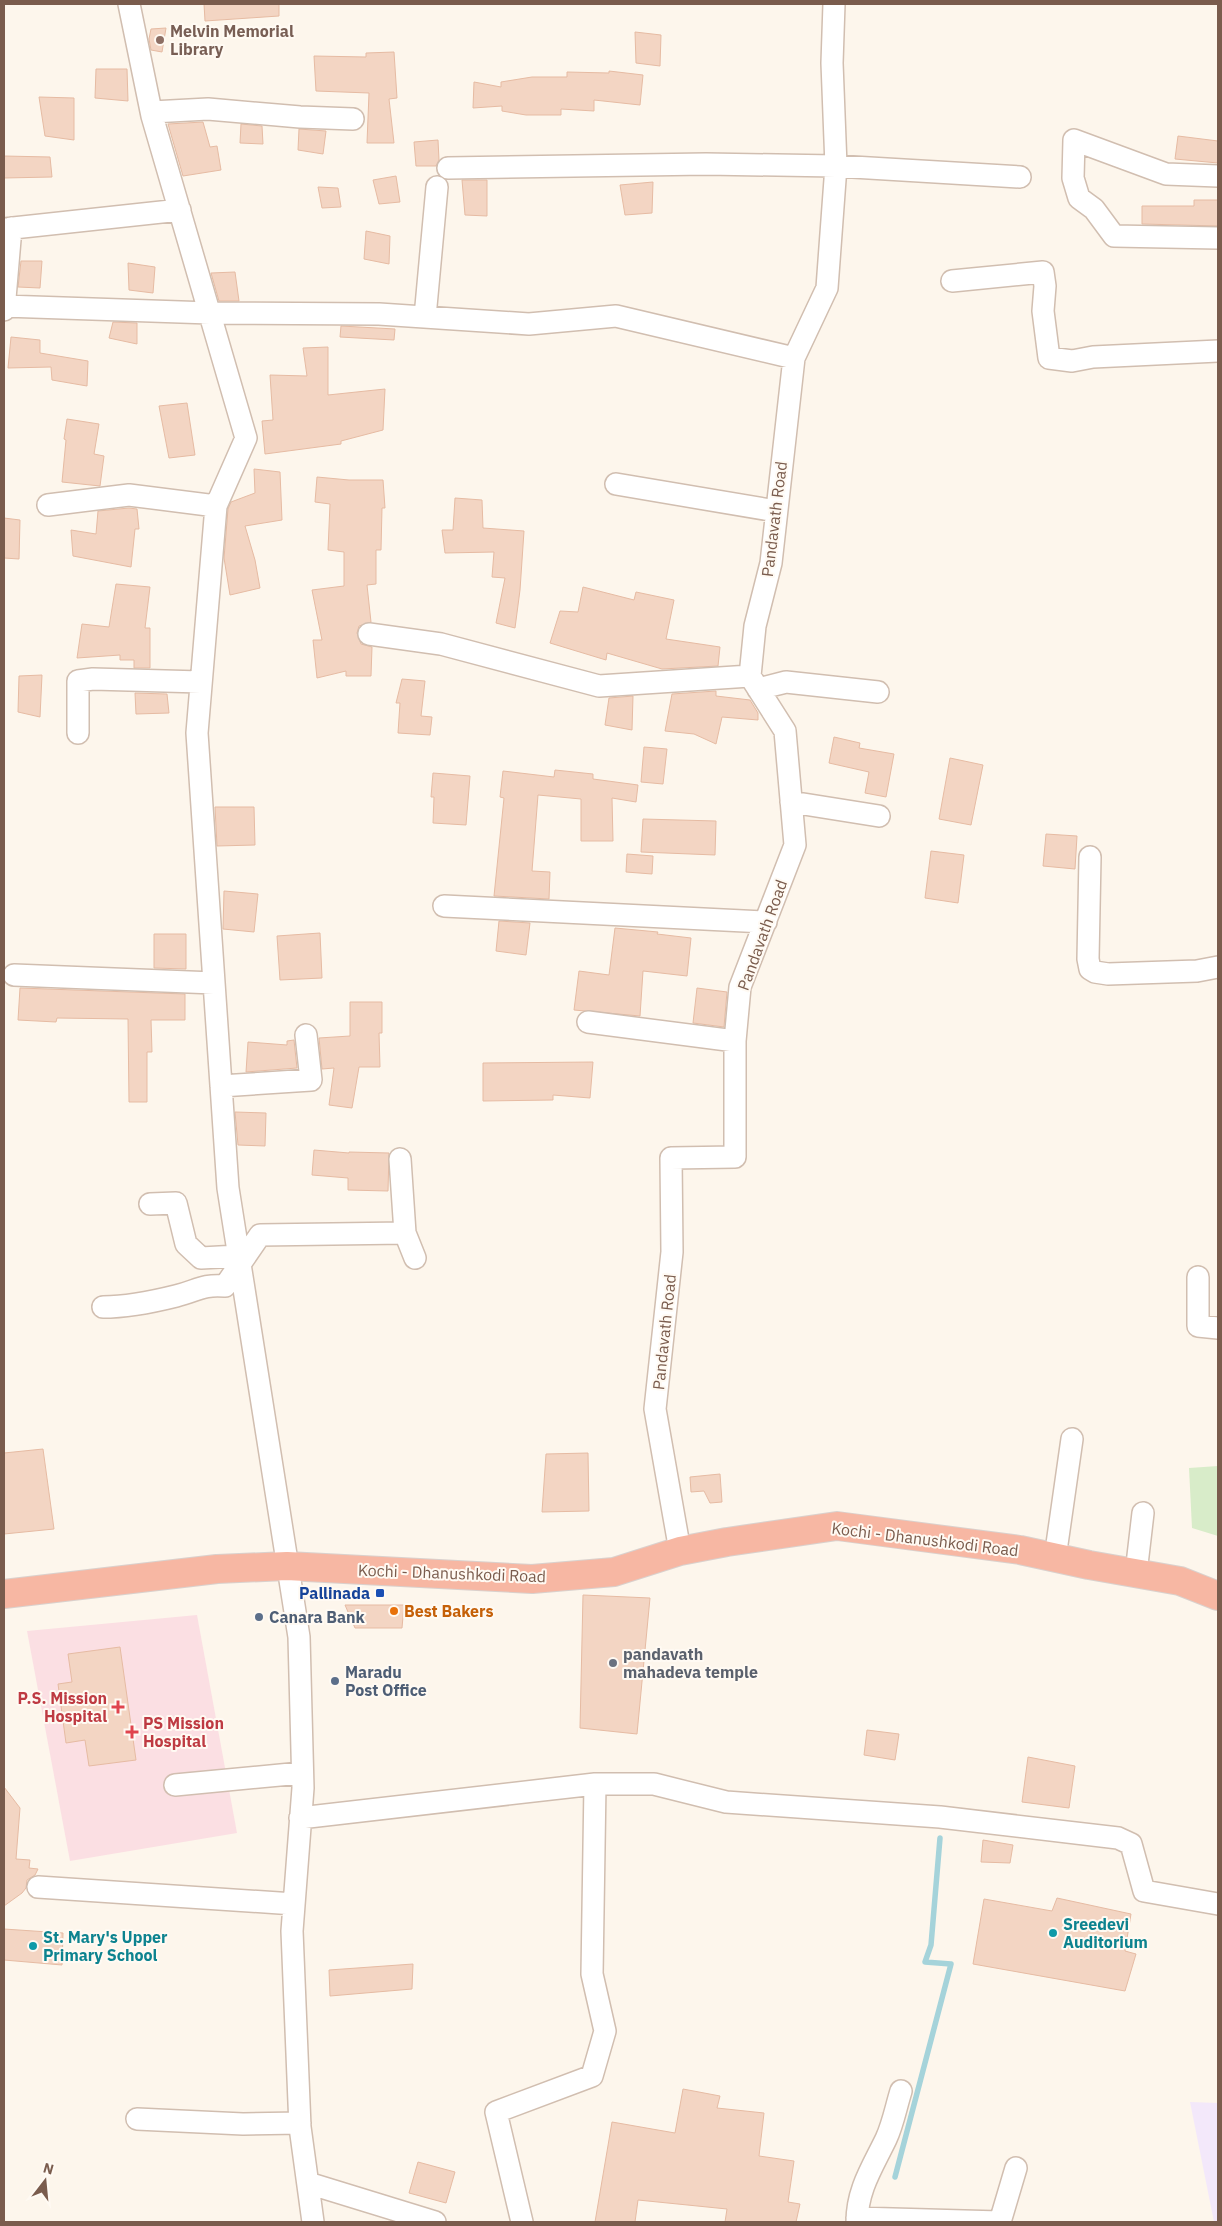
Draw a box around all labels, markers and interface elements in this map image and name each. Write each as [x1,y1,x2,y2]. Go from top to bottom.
place label: Melvin Memorial Library [170,21,294,59]
marker: Melvin Memorial Library [154,34,166,46]
street label: Pandavath Road [757,460,791,578]
street label: Pandavath Road [733,877,791,993]
street label: Pandavath Road [648,1273,680,1391]
street label: Kochi - Dhanushkodi Road [830,1518,1020,1560]
street label: Kochi - Dhanushkodi Road [358,1560,546,1586]
place label: Pallinada [299,1583,370,1603]
marker: Pallinada [374,1587,386,1599]
place label: Best Bakers [404,1601,494,1621]
marker: Best Bakers [388,1605,400,1617]
place label: Canara Bank [269,1607,366,1627]
marker: Canara Bank [253,1611,265,1623]
place label: pandavath mahadeva temple [623,1644,758,1682]
marker: pandavath mahadeva temple [607,1657,619,1669]
place label: Maradu Post Office [345,1662,427,1700]
marker: Maradu Post Office [329,1675,341,1687]
place label: P.S. Mission Hospital [18,1688,107,1726]
marker: P.S. Mission Hospital [111,1700,125,1714]
place label: PS Mission Hospital [143,1713,224,1751]
marker: PS Mission Hospital [125,1725,139,1739]
place label: Sreedevi Auditorium [1063,1914,1148,1952]
place label: St. Mary's Upper Primary School [43,1927,168,1965]
marker: Sreedevi Auditorium [1047,1927,1059,1939]
marker: St. Mary's Upper Primary School [27,1940,39,1952]
north arrow [20,2156,70,2206]
text: N [41,2158,56,2179]

